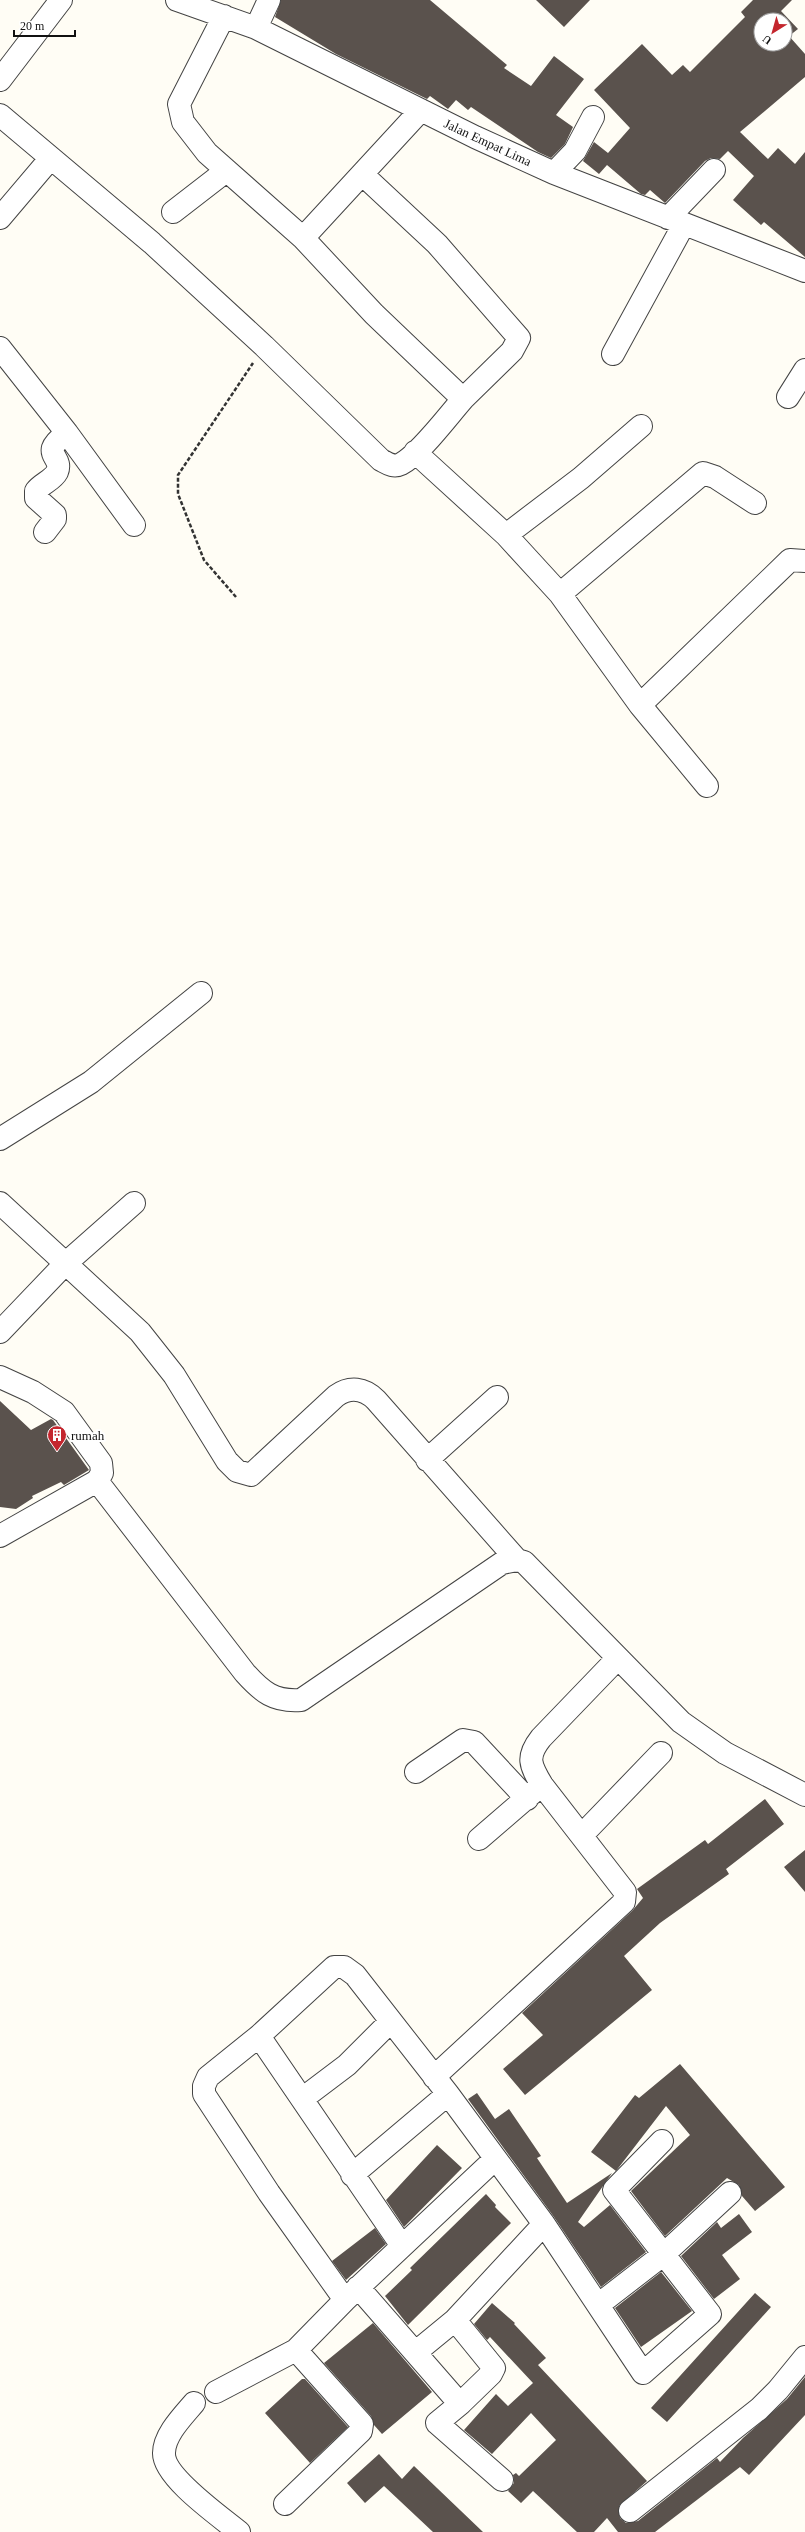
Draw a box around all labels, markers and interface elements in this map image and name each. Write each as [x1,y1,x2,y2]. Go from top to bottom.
scale bar [14,12,75,38]
north arrow [753,12,793,52]
text: 20 m [20,19,45,33]
text: U [760,33,774,47]
street label: Jalan Empat Lima [442,116,534,169]
building icon: rumah [46,1424,68,1452]
place label: rumah [71,1428,105,1443]

